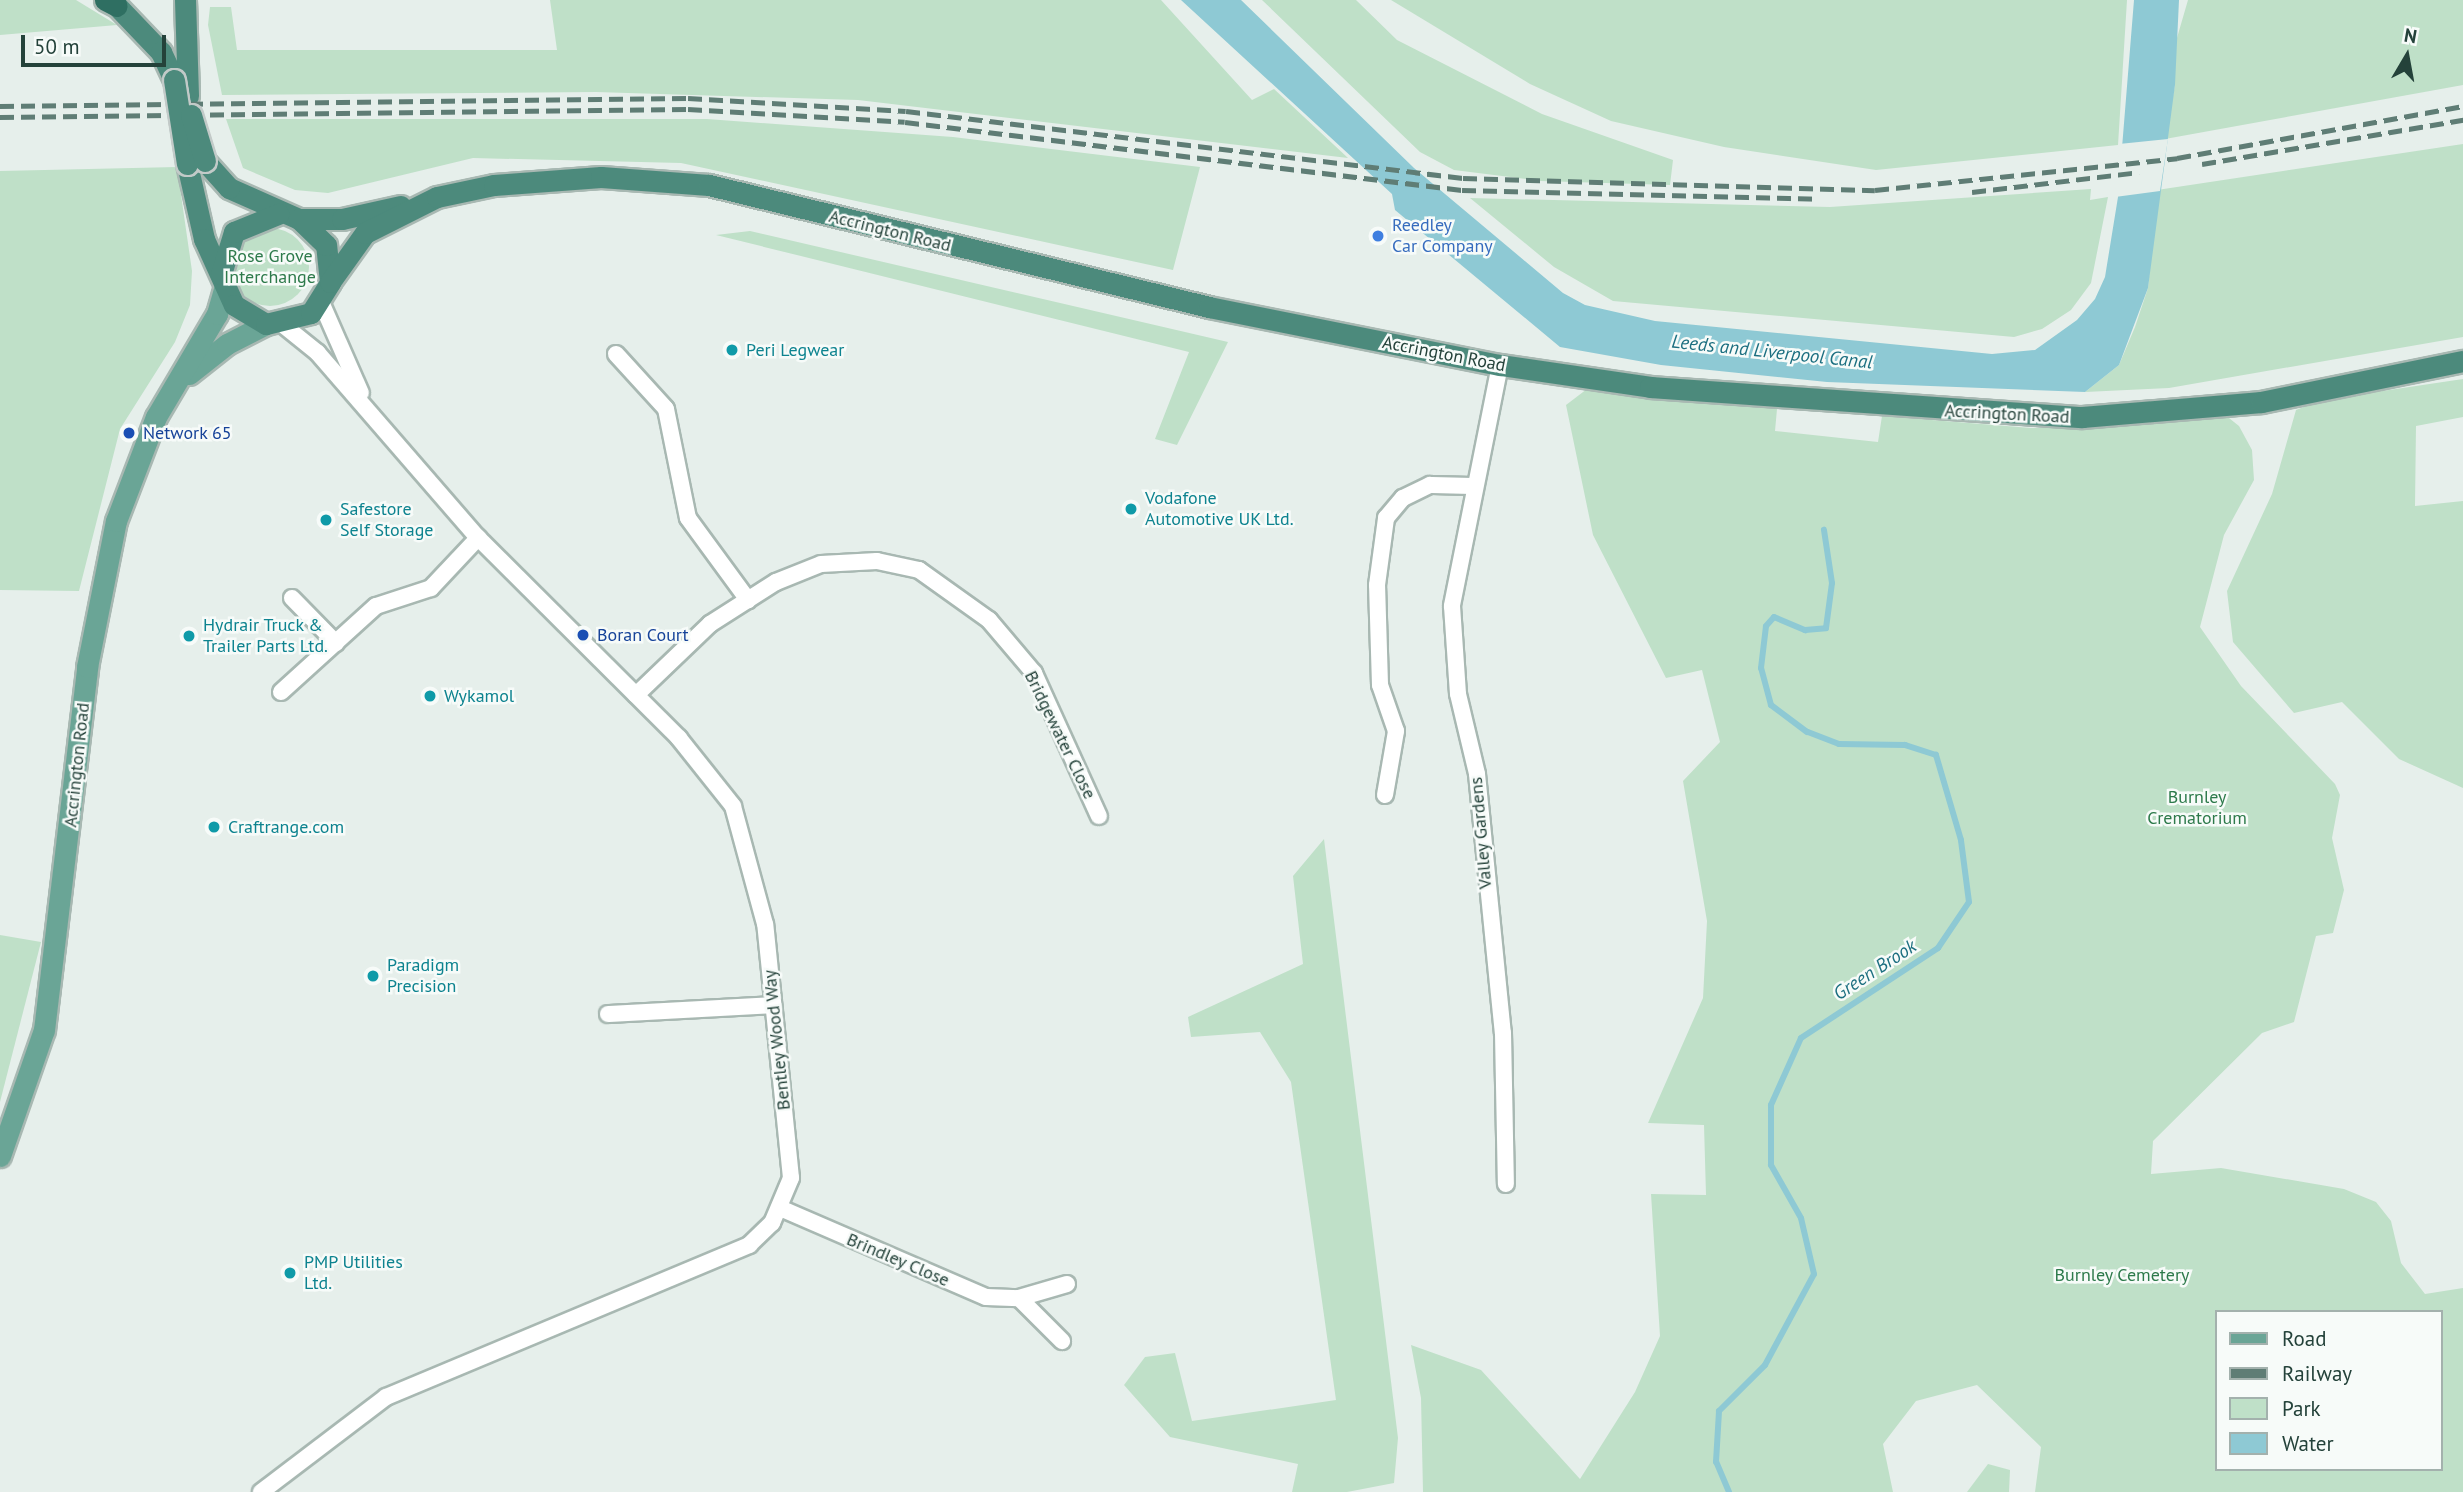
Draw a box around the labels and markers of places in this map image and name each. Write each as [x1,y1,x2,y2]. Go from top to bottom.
place label: Reedley Car Company [1392,215,1493,258]
marker: Reedley Car Company [1370,228,1386,244]
place label: Peri Legwear [746,339,844,361]
marker: Peri Legwear [724,342,740,358]
place label: Network 65 [143,422,232,444]
marker: Network 65 [121,425,137,441]
place label: Vodafone Automotive UK Ltd. [1145,488,1294,530]
place label: Safestore Self Storage [340,499,433,542]
marker: Vodafone Automotive UK Ltd. [1123,501,1139,517]
marker: Safestore Self Storage [318,512,334,528]
place label: Hydrair Truck & Trailer Parts Ltd. [203,615,328,658]
place label: Boran Court [597,624,689,646]
marker: Boran Court [575,627,591,643]
marker: Hydrair Truck & Trailer Parts Ltd. [181,628,197,644]
place label: Wykamol [444,685,514,707]
marker: Wykamol [422,688,438,704]
place label: Craftrange.com [228,816,344,838]
marker: Craftrange.com [206,819,222,835]
place label: Paradigm Precision [387,955,459,998]
marker: Paradigm Precision [365,968,381,984]
place label: PMP Utilities Ltd. [304,1252,404,1294]
marker: PMP Utilities Ltd. [282,1265,298,1281]

